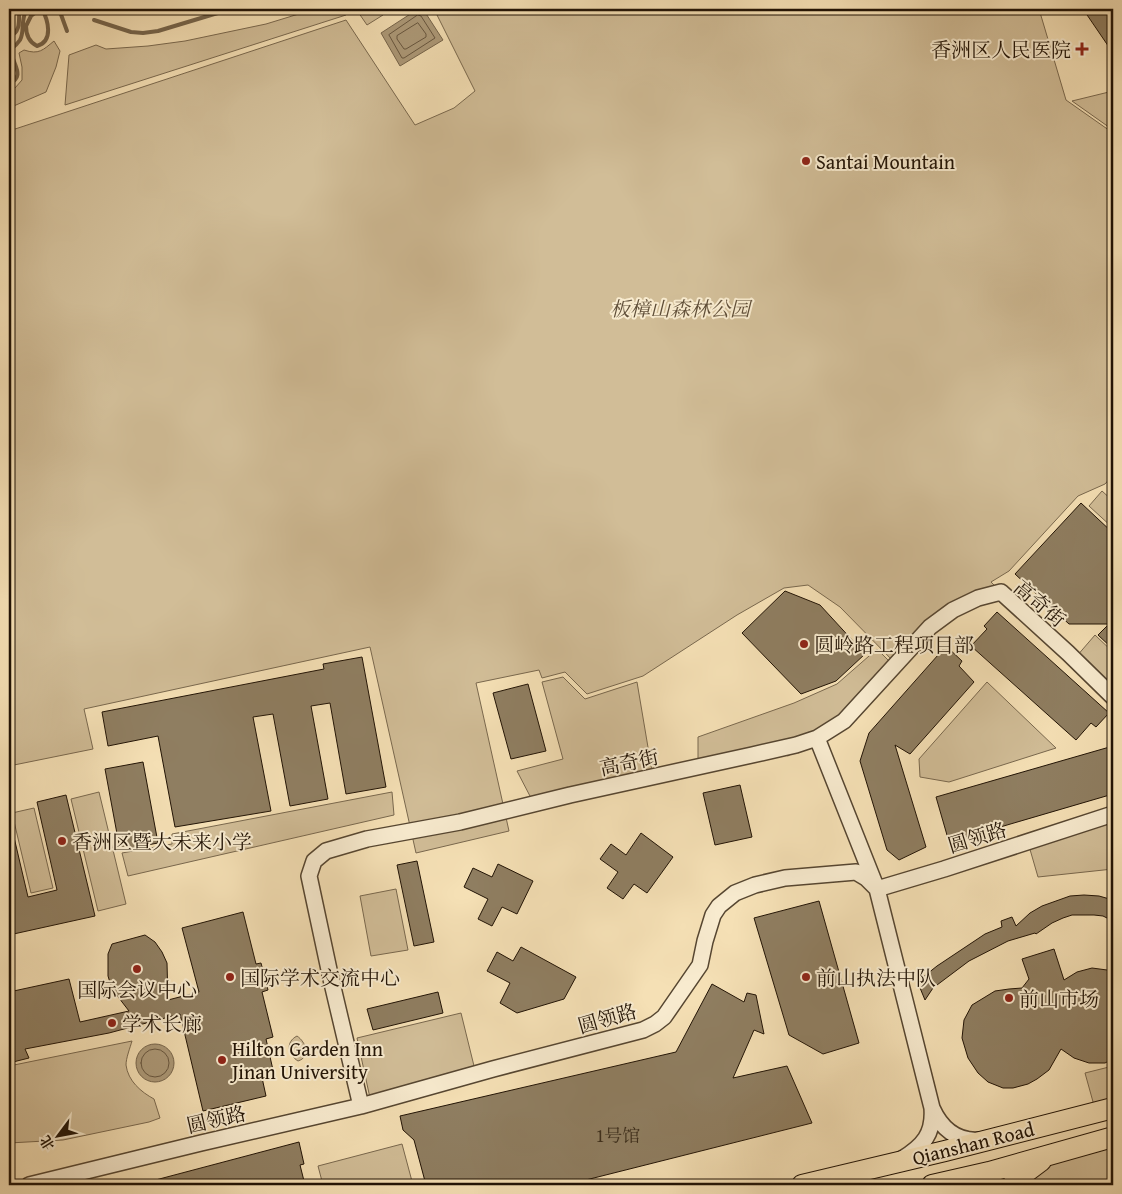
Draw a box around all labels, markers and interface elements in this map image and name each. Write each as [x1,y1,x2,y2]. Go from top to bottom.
place label: 香洲区人民医院 [931,35,1071,64]
marker: 香洲区人民医院 [1075,42,1089,56]
place label: Santai Mountain [816,147,955,176]
marker: Santai Mountain [800,155,812,167]
park label: 板樟山森林公园 [610,294,753,323]
street label: 高奇街 [1008,573,1072,633]
place label: 圆岭路工程项目部 [814,630,974,659]
marker: 圆岭路工程项目部 [798,638,810,650]
street label: 高奇街 [597,742,661,782]
street label: 圆领路 [944,814,1010,860]
place label: 香洲区暨大未来小学 [72,827,252,856]
marker: 香洲区暨大未来小学 [56,835,68,847]
marker: 国际会议中心 [131,963,143,975]
place label: 国际学术交流中心 [240,963,400,992]
place label: 前山执法中队 [816,963,936,992]
marker: 国际学术交流中心 [224,971,236,983]
marker: 前山执法中队 [800,971,812,983]
place label: 国际会议中心 [77,975,197,1004]
place label: 前山市场 [1019,984,1099,1013]
marker: 前山市场 [1003,992,1015,1004]
street label: 圆领路 [574,996,640,1040]
place label: 学术长廊 [122,1009,202,1038]
marker: 学术长廊 [106,1017,118,1029]
place label: Hilton Garden Inn Jinan University [229,1034,383,1086]
marker: Hilton Garden Inn Jinan University [216,1054,228,1066]
street label: 圆领路 [184,1098,248,1140]
north arrow [32,1112,82,1162]
street label: Qianshan Road [909,1114,1037,1172]
house number: 1号馆 [596,1122,640,1149]
text: 北 [35,1132,59,1154]

